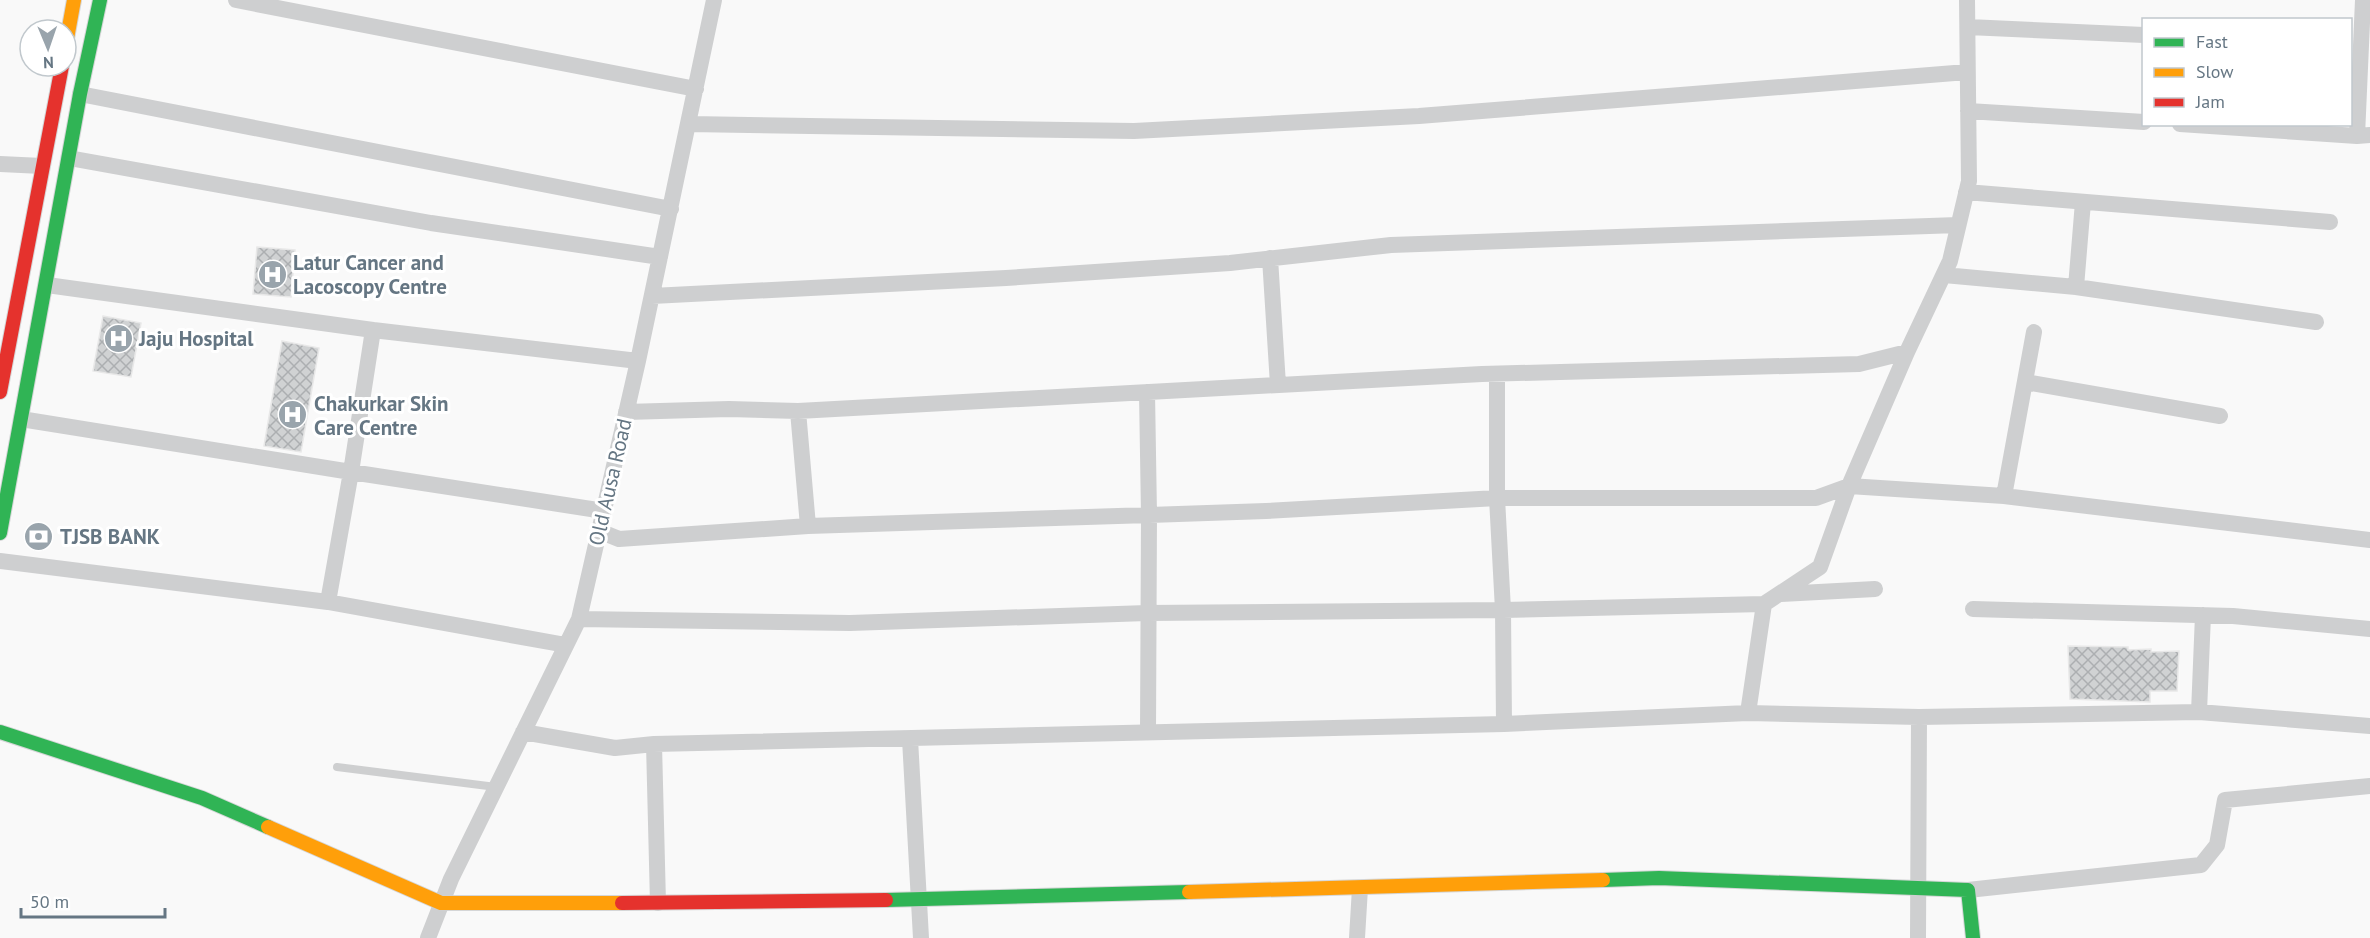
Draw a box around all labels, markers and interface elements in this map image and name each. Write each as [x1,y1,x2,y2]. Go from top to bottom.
north arrow [18,18,78,78]
legend [2142,18,2352,126]
text: Fast [2196,30,2228,53]
text: N [43,53,54,73]
text: Slow [2196,60,2234,83]
text: Jam [2195,90,2225,113]
place label: Latur Cancer and Lacoscopy Centre [293,249,447,300]
hospital icon: Latur Cancer and Lacoscopy Centre [256,258,288,290]
hospital icon: Jaju Hospital [102,322,134,354]
place label: Jaju Hospital [138,325,254,352]
place label: Chakurkar Skin Care Centre [314,390,449,441]
hospital icon: Chakurkar Skin Care Centre [277,399,309,431]
street label: Old Ausa Road [582,416,638,548]
bank icon: TJSB BANK [23,520,55,552]
place label: TJSB BANK [60,523,160,550]
scale bar [21,881,165,919]
text: 50 m [30,890,69,913]

